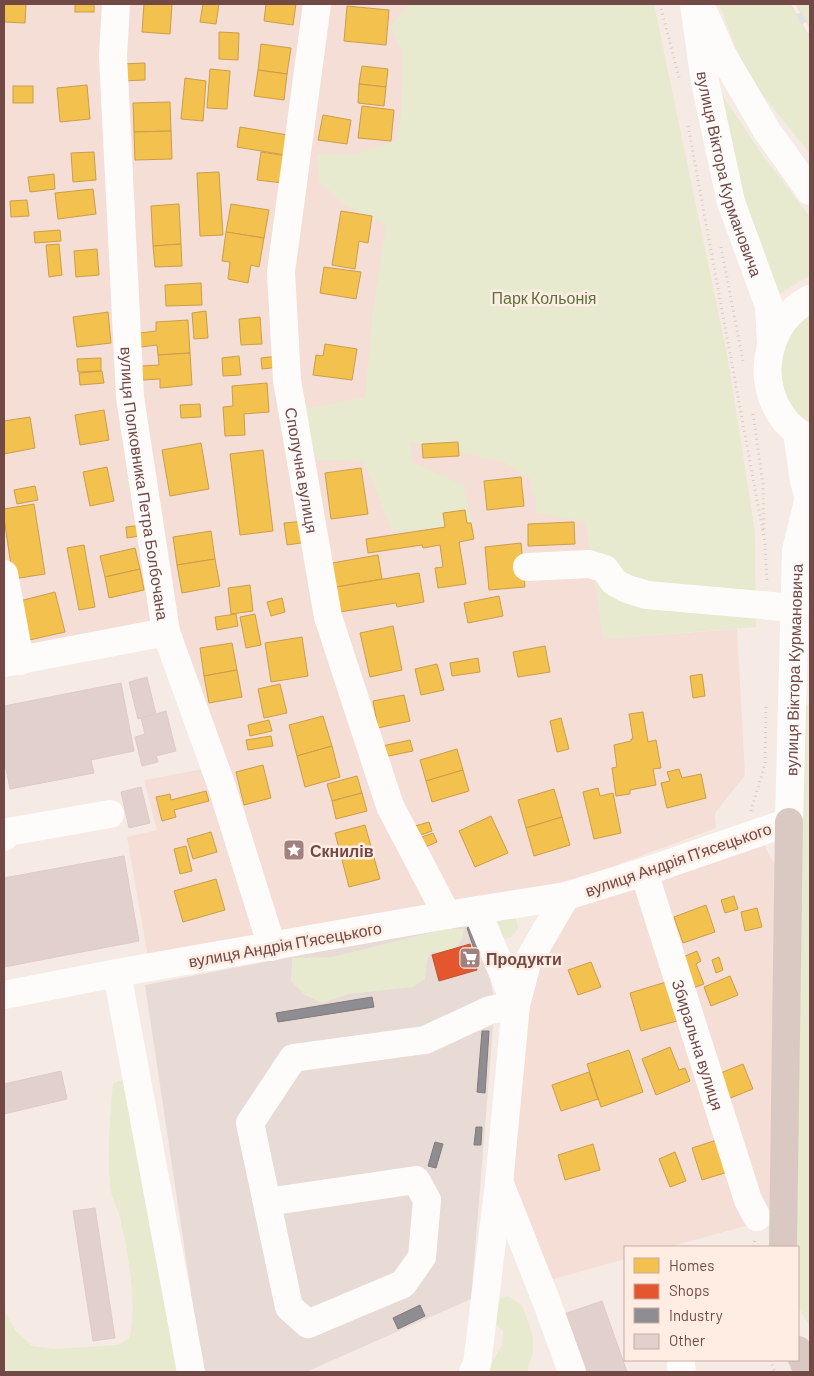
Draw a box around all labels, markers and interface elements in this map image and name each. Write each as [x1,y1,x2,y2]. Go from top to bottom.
street label: вулиця Віктора Курмановича [694,70,767,279]
park label: Парк Кольонія [492,288,597,307]
street label: вулиця Полковника Петра Болбочана [118,346,174,621]
street label: Сполучна вулиця [282,406,323,534]
street label: вулиця Віктора Курмановича [781,563,805,776]
street label: вулиця Андрія Пʼясецького [582,818,774,900]
place icon: Скнилів [282,838,306,862]
place label: Скнилів [310,841,374,860]
street label: вулиця Андрія Пʼясецького [187,918,383,970]
supermarket icon: Продукти [458,946,482,970]
place label: Продукти [486,949,562,968]
street label: Збиральна вулиця [669,977,728,1112]
legend [624,1246,799,1361]
text: Homes [669,1256,714,1274]
text: Shops [669,1281,709,1299]
text: Industry [669,1306,723,1324]
text: Other [669,1331,706,1349]

